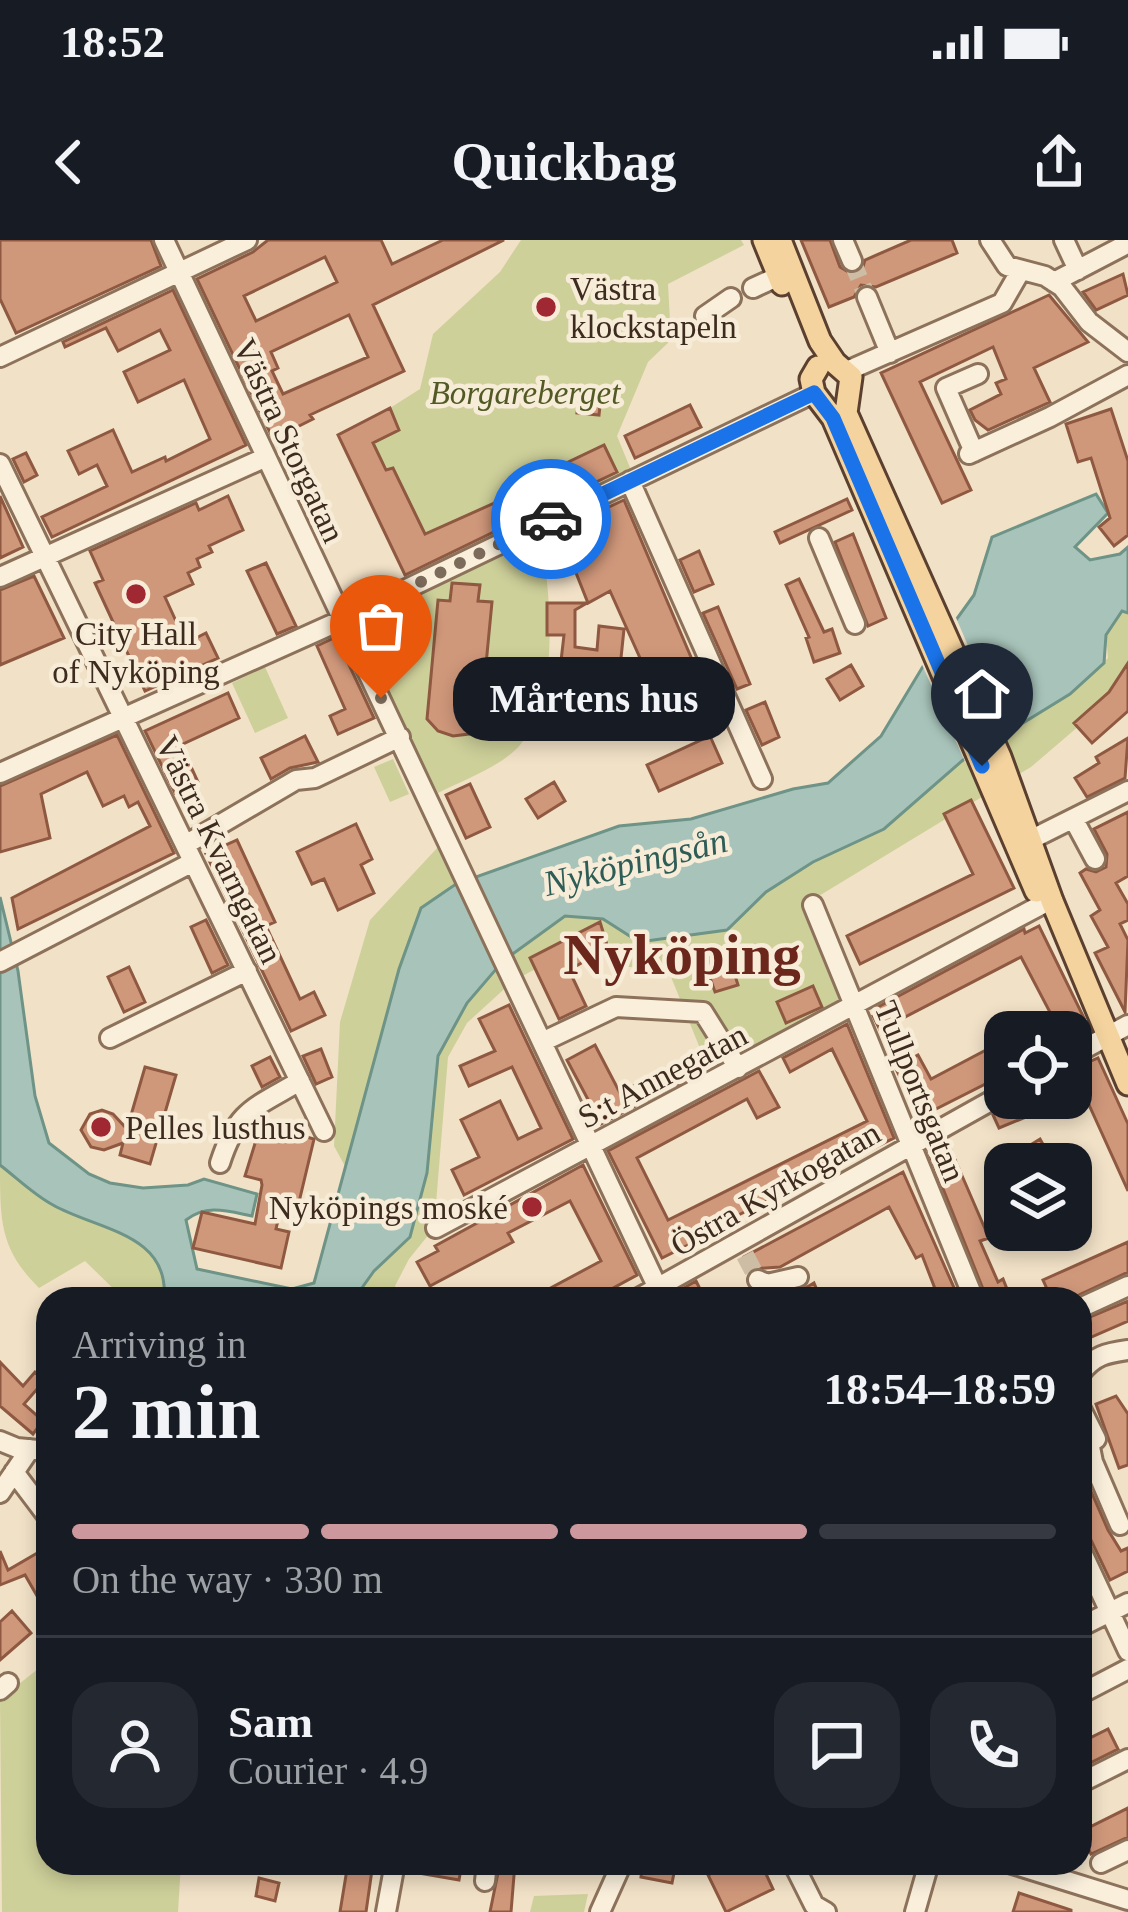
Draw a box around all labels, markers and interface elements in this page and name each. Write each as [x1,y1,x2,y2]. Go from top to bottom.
text: 18:52 [60,17,165,67]
icon: back [36,129,102,195]
icon: share [1026,129,1092,195]
text: Quickbag [451,132,677,192]
place label: Västra klockstapeln [570,271,737,345]
marker: Västra klockstapeln [533,294,559,320]
street label: Västra Storgatan [226,333,352,548]
park label: Borgareberget [430,375,621,411]
courier [491,459,611,579]
icon: car [518,486,584,552]
pin [330,575,432,698]
marker: City Hall of Nyköping [123,581,149,607]
icon: bag [348,593,414,659]
place label: City Hall of Nyköping [52,616,220,690]
pin [931,643,1033,766]
callout: Mårtens hus [453,656,735,740]
icon: home [949,661,1015,727]
text: Mårtens hus [489,677,699,720]
street label: Västra Kvarngatan [148,730,290,969]
water label: Nyköpingsån [538,820,731,904]
district label: Nyköping [563,923,801,986]
street label: Tullportsgatan [868,996,973,1187]
map controls [984,1011,1092,1251]
button: locate [984,1011,1092,1119]
street label: S:t Annegatan [572,1016,753,1135]
place label: Pelles lusthus [125,1110,306,1146]
marker: Pelles lusthus [88,1114,114,1140]
street label: Östra Kyrkogatan [665,1114,886,1263]
button: layers [984,1143,1092,1251]
place label: Nyköpings moské [269,1190,508,1226]
marker: Nyköpings moské [519,1194,545,1220]
text: Arriving in [72,1323,246,1366]
text: 18:54–18:59 [824,1364,1056,1414]
text: 2 min [72,1368,261,1455]
text: On the way · 330 m [72,1558,383,1601]
button: person [72,1682,198,1808]
button: chat [774,1682,900,1808]
button: phone [930,1682,1056,1808]
text: Sam [228,1697,313,1747]
text: Courier · 4.9 [228,1749,428,1792]

